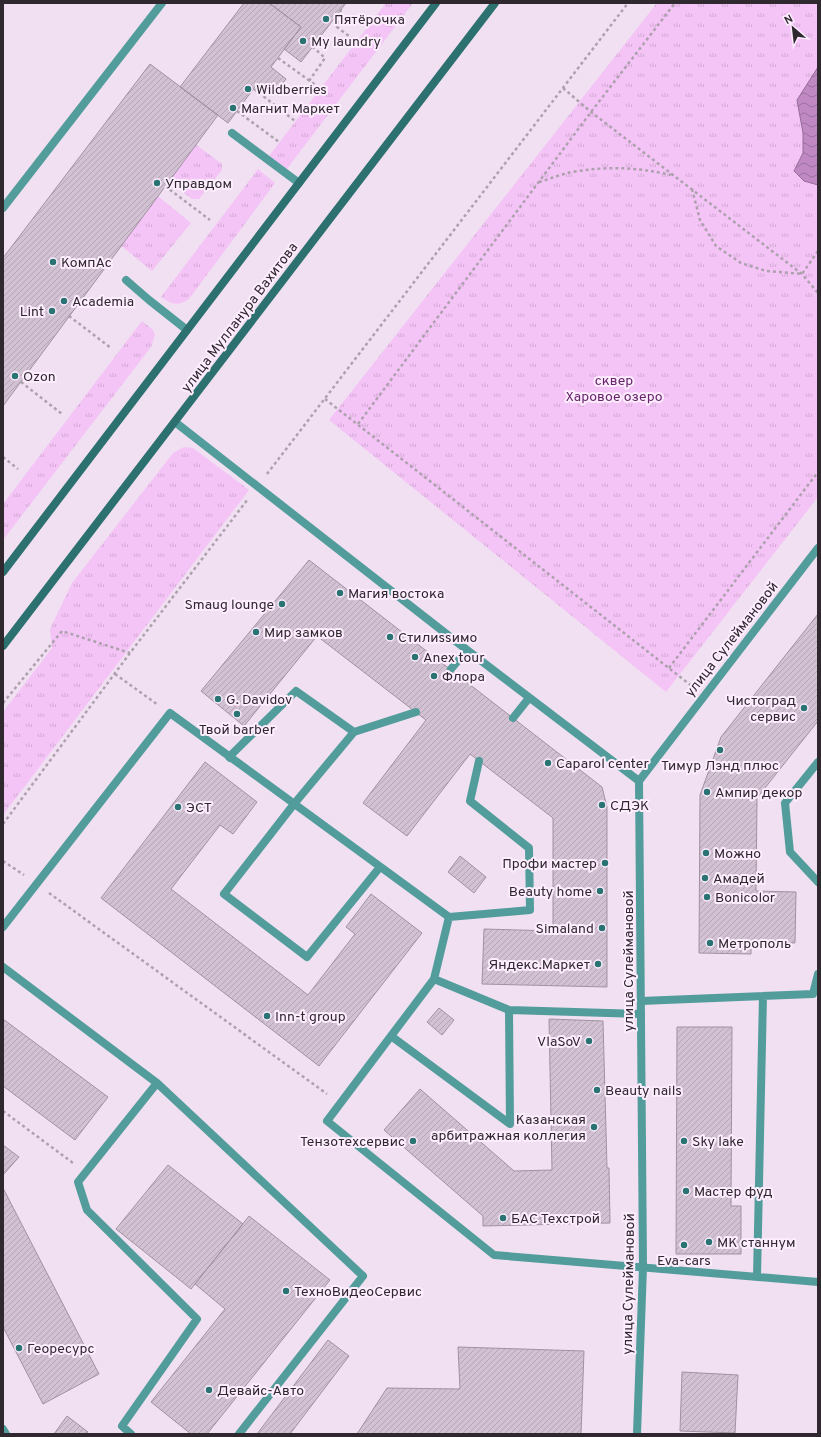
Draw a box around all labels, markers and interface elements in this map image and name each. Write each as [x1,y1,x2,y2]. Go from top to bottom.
north arrow [773,8,813,48]
place label: Пятёрочка [334,12,405,29]
text: N [782,12,796,28]
marker: Пятёрочка [321,14,331,24]
place label: My laundry [311,34,381,51]
marker: My laundry [298,36,308,46]
place label: Wildberries [256,82,327,99]
marker: Wildberries [243,84,253,94]
place label: Магнит Маркет [241,101,340,118]
marker: Магнит Маркет [228,103,238,113]
place label: Управдом [165,176,232,193]
marker: Управдом [152,178,162,188]
street label: улица Мулланура Вахитова [178,240,302,396]
place label: КомпАс [61,255,112,272]
marker: КомпАс [48,257,58,267]
place label: Academia [72,294,134,311]
marker: Academia [59,296,69,306]
place label: Lint [20,304,44,321]
marker: Lint [47,306,57,316]
place label: Ozon [23,369,56,386]
marker: Ozon [10,371,20,381]
park label: сквер Харовое озеро [565,373,663,406]
street label: улица Сулеймановой [682,579,782,701]
place label: Магия востока [348,586,444,603]
marker: Магия востока [335,588,345,598]
place label: Smaug lounge [184,597,274,614]
marker: Smaug lounge [277,599,287,609]
place label: Мир замков [264,625,343,642]
marker: Мир замков [251,627,261,637]
place label: Стилиssимо [398,630,478,647]
marker: Стилиssимо [385,632,395,642]
place label: Anex tour [423,650,485,667]
marker: Anex tour [410,652,420,662]
place label: Флора [442,669,485,686]
marker: Флора [429,671,439,681]
place label: G. Davidov [226,692,292,709]
place label: Чистоград сервис [726,693,796,726]
marker: G. Davidov [213,694,223,704]
marker: Чистоград сервис [799,703,809,713]
marker: Твой barber [232,709,242,719]
place label: Твой barber [199,722,276,739]
marker: Тимур Лэнд плюс [715,745,725,755]
place label: Caparol center [556,756,649,773]
marker: Caparol center [543,758,553,768]
place label: Тимур Лэнд плюс [661,758,779,775]
place label: Ампир декор [715,785,802,802]
marker: Ампир декор [702,787,712,797]
place label: СДЭК [610,798,649,815]
place label: ЭСТ [186,800,212,817]
marker: СДЭК [597,800,607,810]
marker: ЭСТ [173,802,183,812]
place label: Можно [714,846,761,863]
marker: Можно [701,848,711,858]
place label: Профи мастер [502,856,597,873]
marker: Профи мастер [600,858,610,868]
place label: Амадей [713,871,765,888]
marker: Амадей [700,873,710,883]
place label: Beauty home [509,884,592,901]
marker: Beauty home [595,886,605,896]
street label: улица Сулеймановой [621,890,638,1032]
place label: Bonicolor [715,890,776,907]
marker: Bonicolor [702,892,712,902]
place label: Simaland [536,921,594,938]
marker: Simaland [597,923,607,933]
place label: Метрополь [718,936,791,953]
marker: Метрополь [705,938,715,948]
place label: Яндекс.Маркет [488,957,590,974]
marker: Яндекс.Маркет [593,959,603,969]
place label: Inn-t group [275,1009,346,1026]
marker: Inn-t group [262,1011,272,1021]
place label: VlaSoV [537,1034,581,1051]
marker: VlaSoV [584,1036,594,1046]
place label: Beauty nails [605,1083,682,1100]
marker: Beauty nails [592,1085,602,1095]
place label: Казанская арбитражная коллегия [431,1112,586,1145]
marker: Казанская арбитражная коллегия [589,1122,599,1132]
place label: Тензотехсервис [300,1134,405,1151]
place label: Sky lake [692,1134,744,1151]
marker: Тензотехсервис [408,1136,418,1146]
marker: Sky lake [679,1136,689,1146]
place label: Мастер фуд [694,1184,773,1201]
marker: Мастер фуд [681,1186,691,1196]
place label: БАС Техстрой [511,1211,600,1228]
marker: БАС Техстрой [498,1213,508,1223]
street label: улица Сулеймановой [620,1213,639,1355]
place label: МК станнум [717,1235,795,1252]
marker: МК станнум [704,1237,714,1247]
marker: Eva-cars [679,1240,689,1250]
place label: Eva-cars [657,1253,711,1270]
place label: ТехноВидеоСервис [294,1284,422,1301]
marker: ТехноВидеоСервис [281,1286,291,1296]
place label: Георесурс [27,1341,94,1358]
marker: Георесурс [14,1343,24,1353]
place label: Девайс-Авто [217,1383,304,1400]
marker: Девайс-Авто [204,1385,214,1395]

